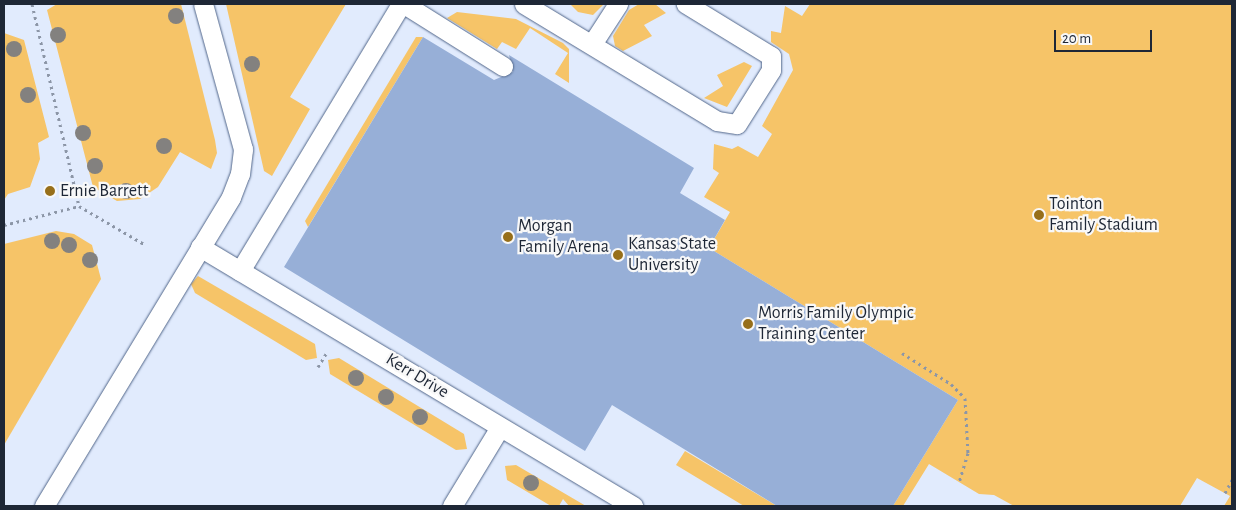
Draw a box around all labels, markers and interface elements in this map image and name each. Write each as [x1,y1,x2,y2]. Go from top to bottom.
scale bar [1056,20,1154,52]
text: 20 m [1062,31,1091,46]
place label: Ernie Barrett [60,180,148,202]
marker: Ernie Barrett [44,185,56,197]
place label: Tointon Family Stadium [1049,194,1158,236]
marker: Tointon Family Stadium [1033,209,1045,221]
place label: Morgan Family Arena [518,216,609,258]
marker: Morgan Family Arena [502,231,514,243]
place label: Kansas State University [628,234,716,276]
marker: Kansas State University [612,249,624,261]
place label: Morris Family Olympic Training Center [758,303,914,346]
marker: Morris Family Olympic Training Center [742,318,754,330]
street label: Kerr Drive [382,349,452,403]

